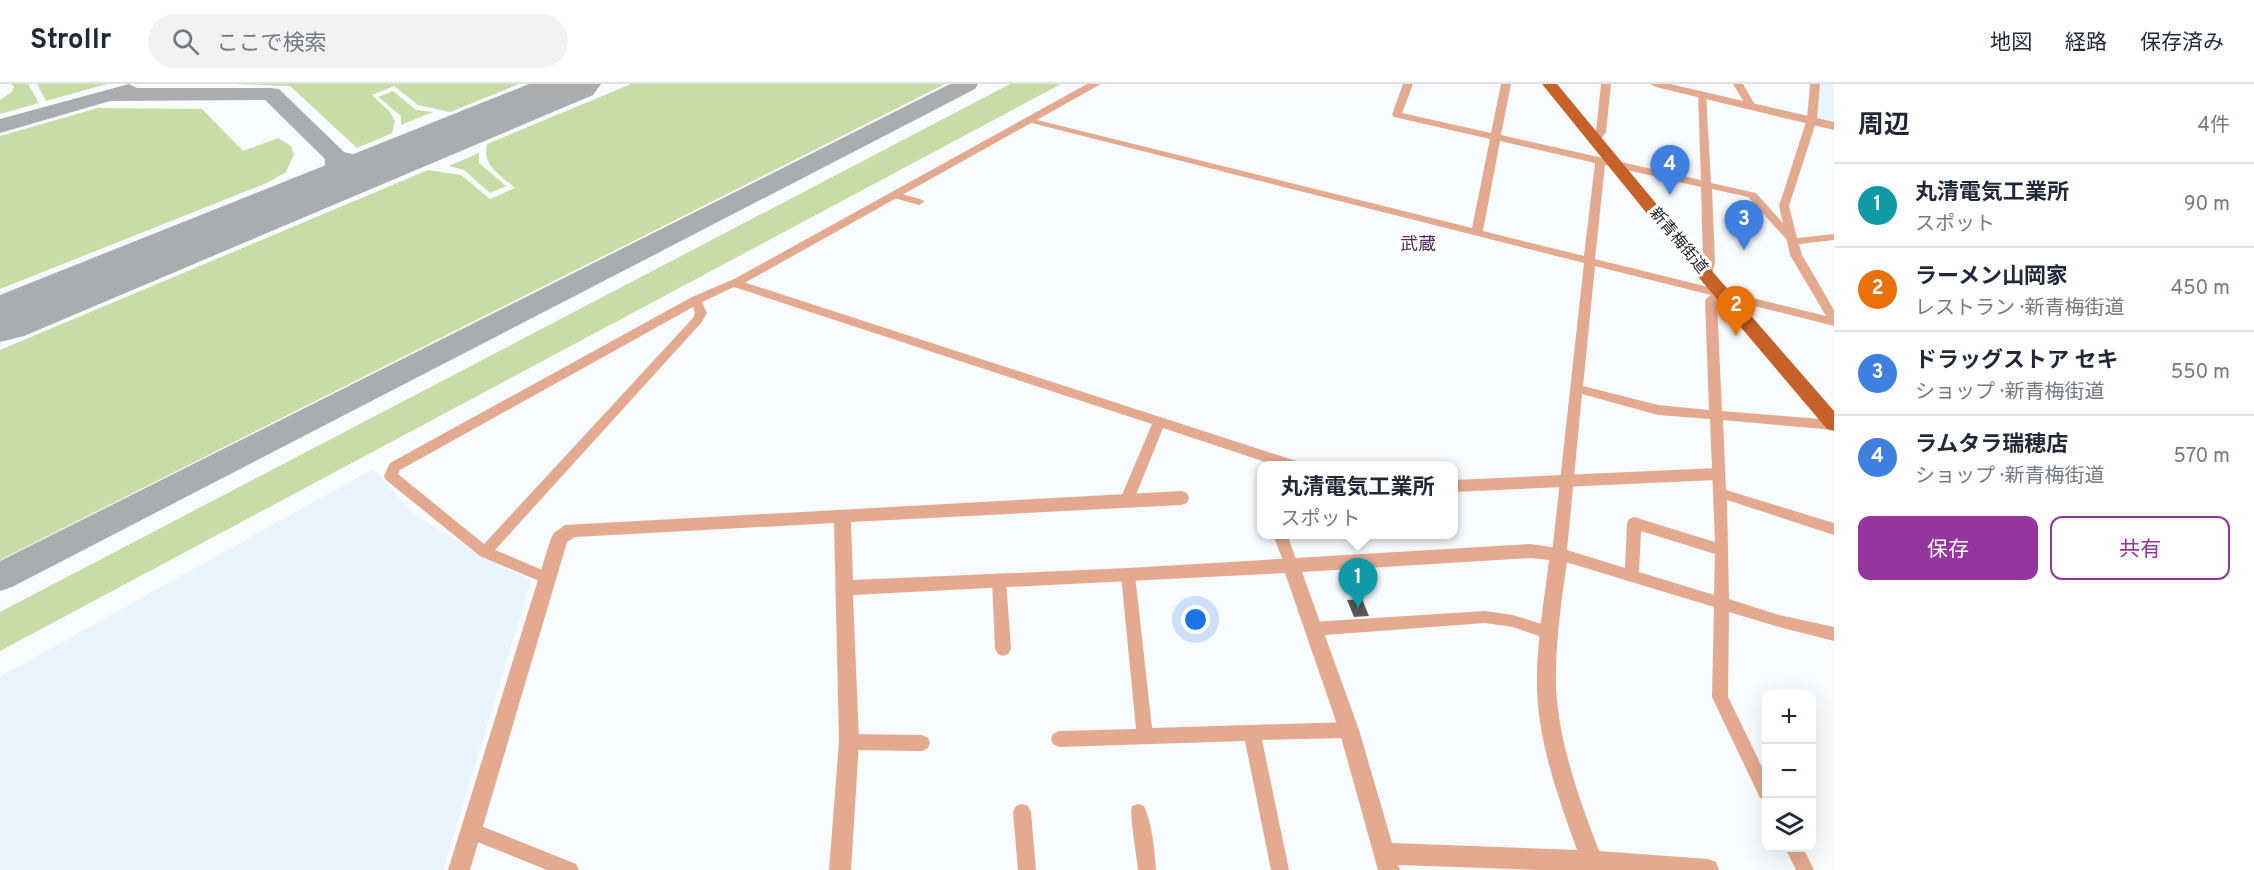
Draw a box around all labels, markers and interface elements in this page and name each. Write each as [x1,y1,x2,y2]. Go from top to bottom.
search box [148,14,568,68]
text: Strollr [30,23,112,59]
icon: search [169,25,202,58]
text: 地図 [1990,30,2032,57]
text: 経路 [2065,30,2107,57]
text: 保存済み [2140,30,2224,57]
text: ここで検索 [217,31,327,58]
text: 周辺 [1858,110,1910,143]
text: 4件 [2198,113,2230,139]
pin: 4 [1650,146,1690,195]
text: 丸清電気工業所 [1915,180,2069,207]
text: 1 [1874,192,1882,218]
text: 90 m [2184,192,2230,218]
pin: 3 [1724,200,1764,250]
street label: 新青梅街道 [1645,204,1711,278]
text: スポット [1915,212,1995,238]
district label: 武蔵 [1400,234,1436,257]
text: ラーメン山岡家 [1915,264,2068,291]
text: 2 [1871,276,1884,302]
text: 450 m [2171,276,2230,302]
pin: 2 [1716,286,1756,336]
text: レストラン · 新青梅街道 [1915,296,2124,322]
text: ドラッグストア セキ [1915,348,2119,375]
text: 3 [1872,360,1884,386]
text: 550 m [2171,360,2230,386]
text: ショップ · 新青梅街道 [1915,380,2104,406]
text: ラムタラ瑞穂店 [1915,432,2068,459]
text: 4 [1871,444,1884,470]
text: 570 m [2173,444,2230,470]
popup [1257,461,1458,539]
text: ショップ · 新青梅街道 [1915,464,2104,490]
text: 丸清電気工業所 [1280,475,1435,502]
text: スポット [1280,507,1360,533]
button: 保存 [1858,516,2038,580]
button: 共有 [2050,516,2230,580]
pin: 1 [1338,558,1378,608]
your location [1181,605,1210,634]
map controls [1762,690,1816,852]
button: + [1762,690,1816,744]
button: − [1762,744,1816,798]
button: layers [1762,798,1816,852]

